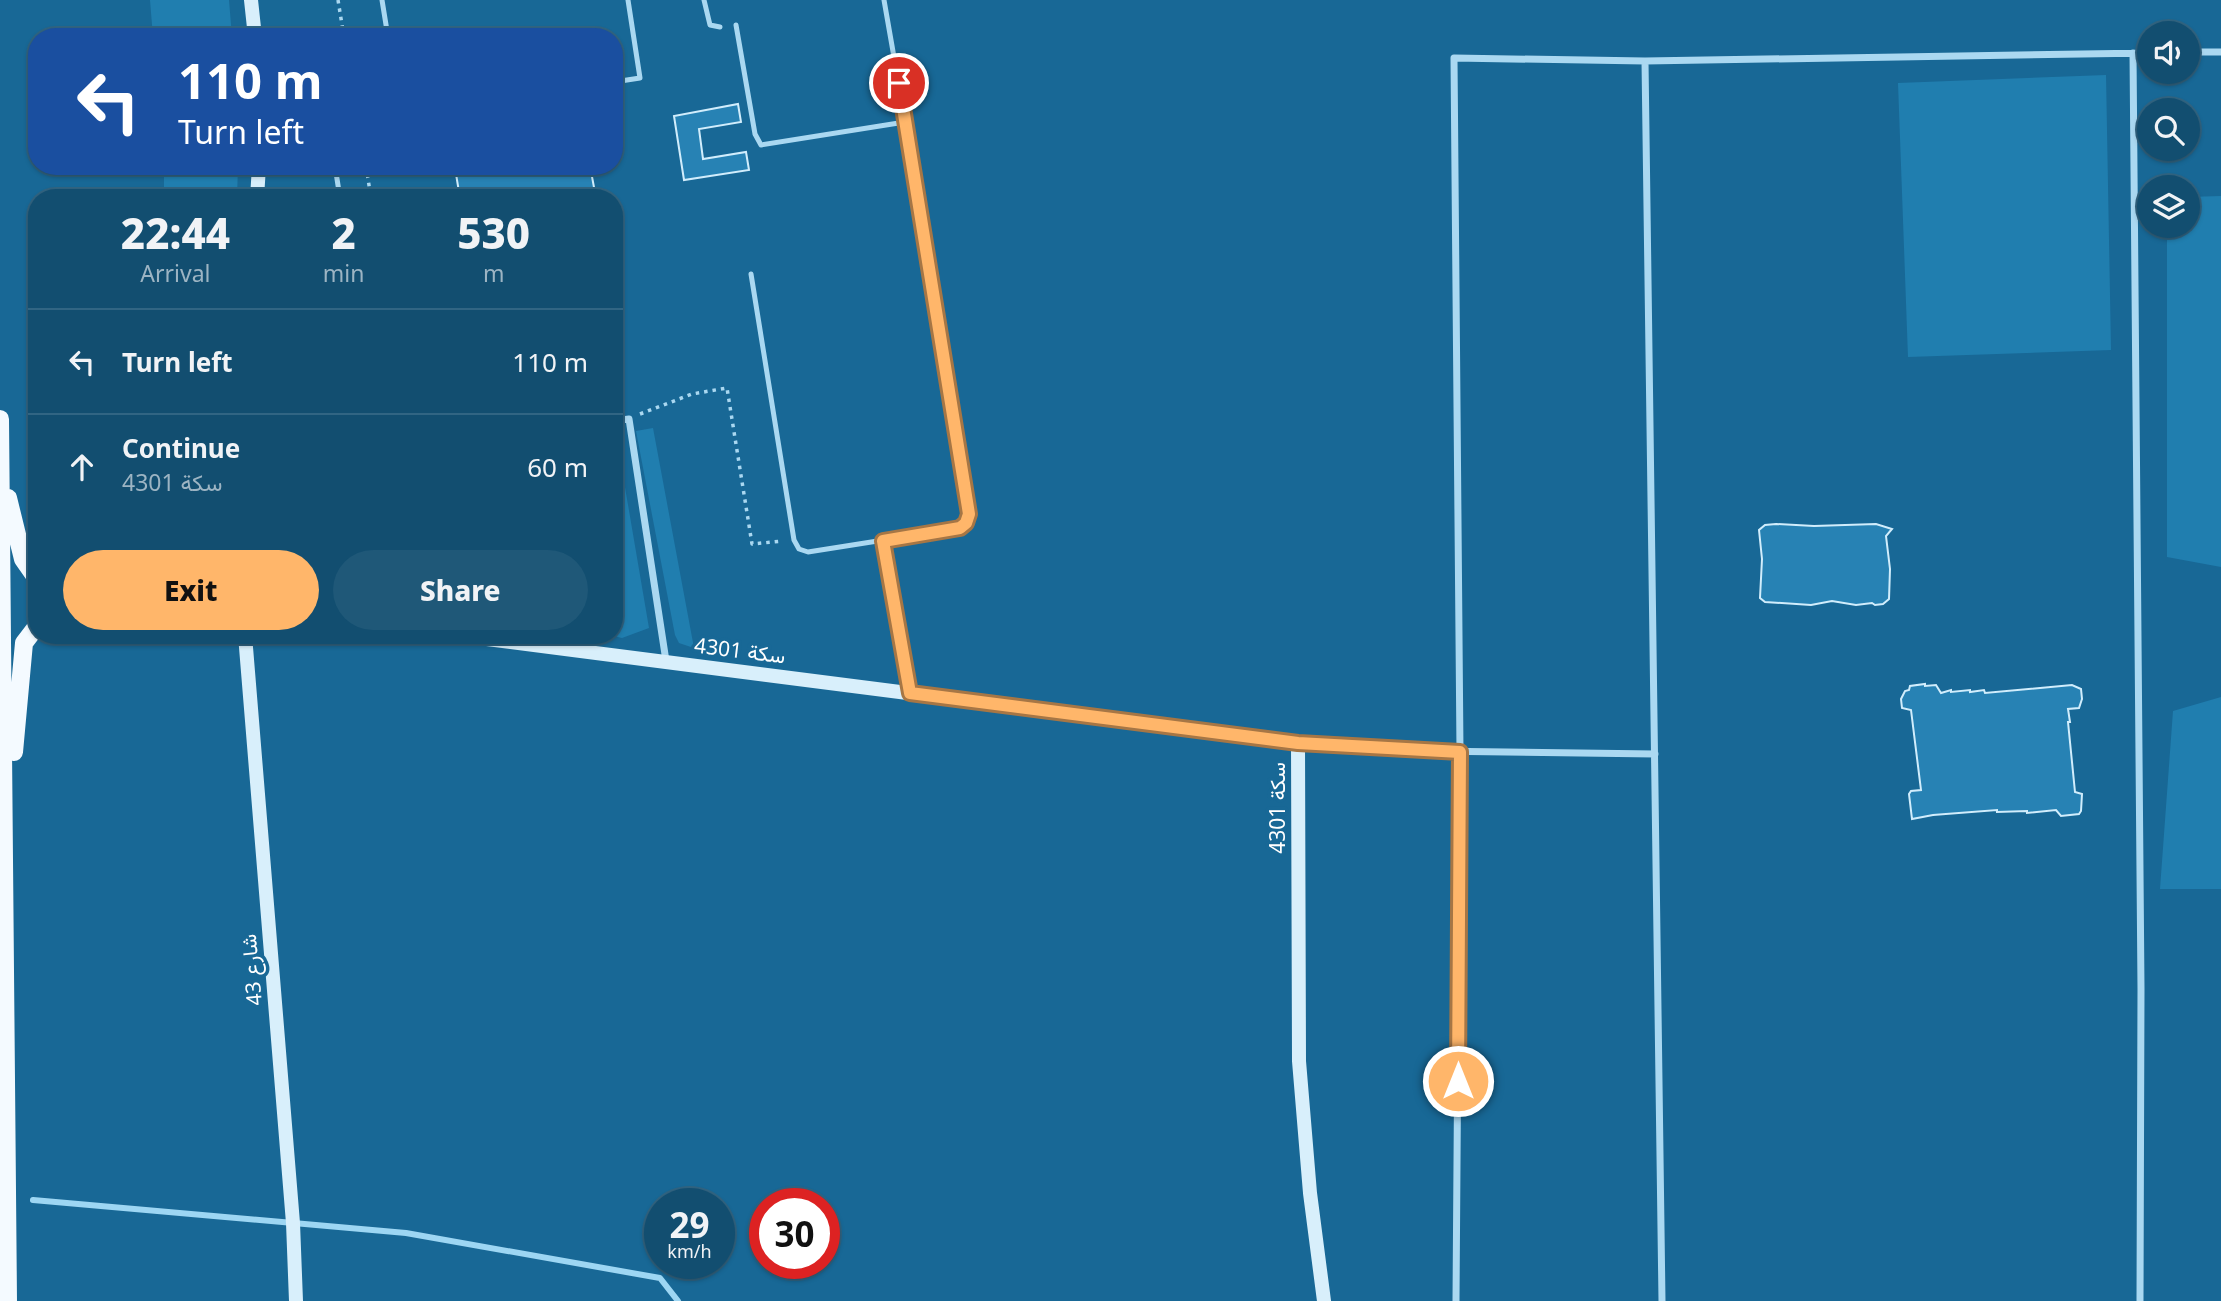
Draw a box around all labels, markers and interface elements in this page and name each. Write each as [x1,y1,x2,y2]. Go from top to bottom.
map controls [2137,21,2200,238]
button: sound [2137,21,2200,84]
text: 110 m [178,47,323,113]
pin [869,53,929,113]
icon: left [63,56,154,147]
icon: arrive [880,64,918,102]
button: search [2137,98,2200,161]
text: Turn left [178,110,304,153]
button: layers [2137,175,2200,238]
text: 22:44 [121,204,230,261]
text: 2 [331,204,356,261]
text: 530 [457,204,530,261]
text: Arrival [140,257,210,289]
text: min [323,257,364,289]
text: m [483,257,504,289]
icon: left [63,343,101,381]
text: Turn left [122,344,233,380]
text: 110 m [512,344,588,380]
text: Continue [122,430,240,466]
icon: ahead [63,448,101,486]
text: 60 m [527,449,588,485]
text: سكة 4301 [122,466,222,498]
button: Exit [63,550,319,630]
button: Share [333,550,588,630]
street label: سكة 4301 [693,631,787,669]
street label: سكة 4301 [1263,762,1291,854]
street label: شارع 43 [234,933,269,1007]
position arrow [1421,1044,1495,1118]
speed limit sign: 30 [749,1188,840,1279]
text: 29 [669,1201,710,1248]
text: km/h [667,1239,712,1263]

